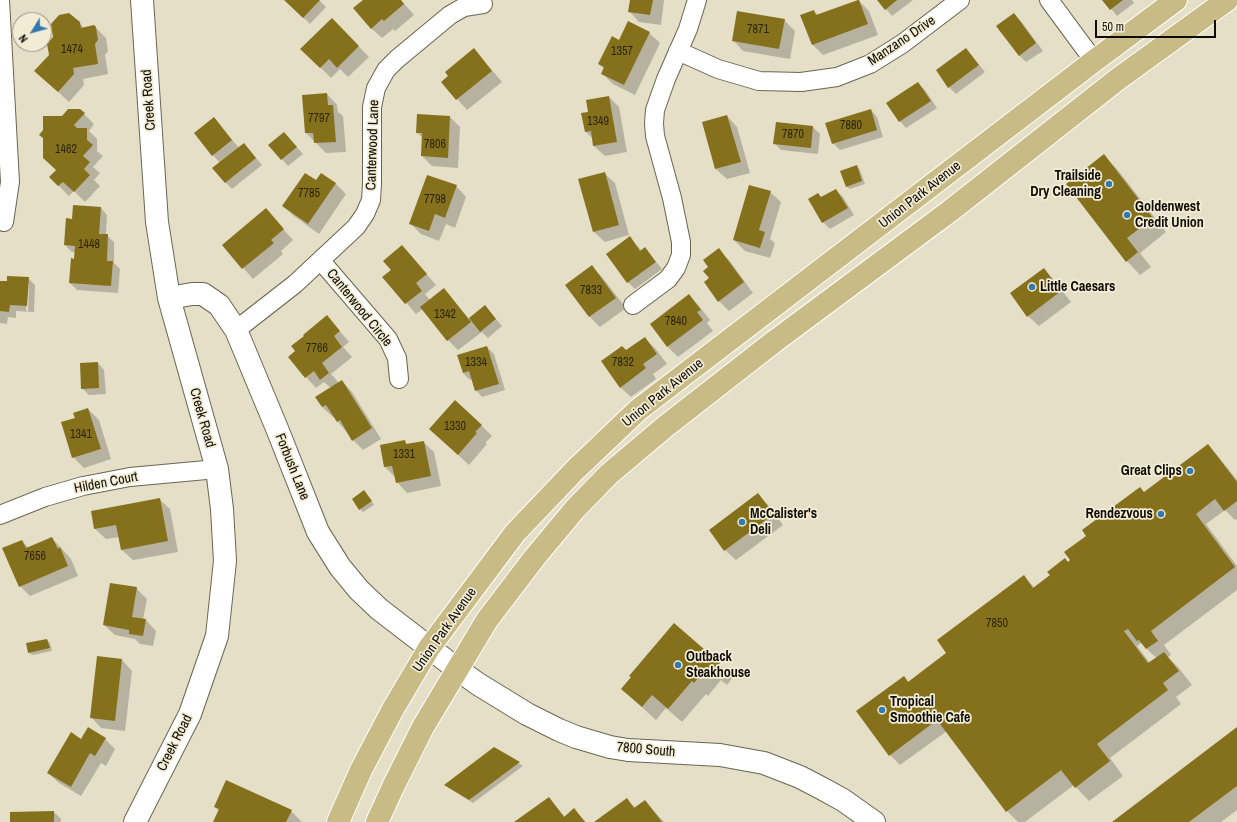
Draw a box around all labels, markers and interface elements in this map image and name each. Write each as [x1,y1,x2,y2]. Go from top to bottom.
north arrow [12,12,52,52]
street label: Manzano Drive [865,12,939,70]
scale bar [1097,12,1218,38]
text: 50 m [1102,19,1124,35]
house number: 7871 [747,23,769,37]
text: N [16,32,31,45]
house number: 1474 [61,43,83,57]
house number: 1357 [611,45,633,59]
street label: Creek Road [138,69,160,131]
street label: Canterwood Lane [363,99,383,191]
house number: 7797 [308,112,330,126]
house number: 1349 [587,115,609,129]
house number: 7880 [840,119,862,133]
house number: 7870 [782,128,804,142]
house number: 7806 [424,138,446,152]
house number: 1462 [55,143,77,157]
street label: Union Park Avenue [876,158,964,232]
place label: Trailside Dry Cleaning [1030,168,1101,200]
marker: Trailside Dry Cleaning [1104,179,1114,189]
house number: 7785 [298,187,320,201]
house number: 7798 [424,193,446,207]
place label: Goldenwest Credit Union [1135,199,1204,232]
marker: Goldenwest Credit Union [1122,210,1132,220]
house number: 1448 [78,238,100,252]
street label: Canterwood Circle [323,266,395,350]
place label: Little Caesars [1040,279,1115,295]
marker: Little Caesars [1027,282,1037,292]
house number: 7833 [580,284,602,298]
house number: 1342 [434,308,456,322]
house number: 7840 [665,315,687,329]
house number: 7766 [306,342,328,356]
street label: Union Park Avenue [619,355,707,431]
house number: 1334 [465,356,487,370]
house number: 7832 [612,356,634,370]
street label: Creek Road [185,386,219,450]
house number: 1330 [444,420,466,434]
house number: 1341 [70,428,92,442]
street label: Forbush Lane [271,431,313,503]
house number: 1331 [393,448,415,462]
place label: Great Clips [1121,463,1182,479]
marker: Great Clips [1185,466,1195,476]
street label: Hilden Court [73,469,139,497]
place label: McCalister's Deli [750,506,817,538]
place label: Rendezvous [1085,506,1153,522]
marker: Rendezvous [1156,509,1166,519]
marker: McCalister's Deli [737,517,747,527]
house number: 7656 [24,550,46,564]
street label: Union Park Avenue [410,584,480,676]
house number: 7850 [986,617,1008,631]
place label: Outback Steakhouse [686,649,750,682]
marker: Outback Steakhouse [673,660,683,670]
place label: Tropical Smoothie Cafe [890,694,970,726]
marker: Tropical Smoothie Cafe [877,705,887,715]
street label: Creek Road [154,712,196,774]
street label: 7800 South [616,739,676,761]

